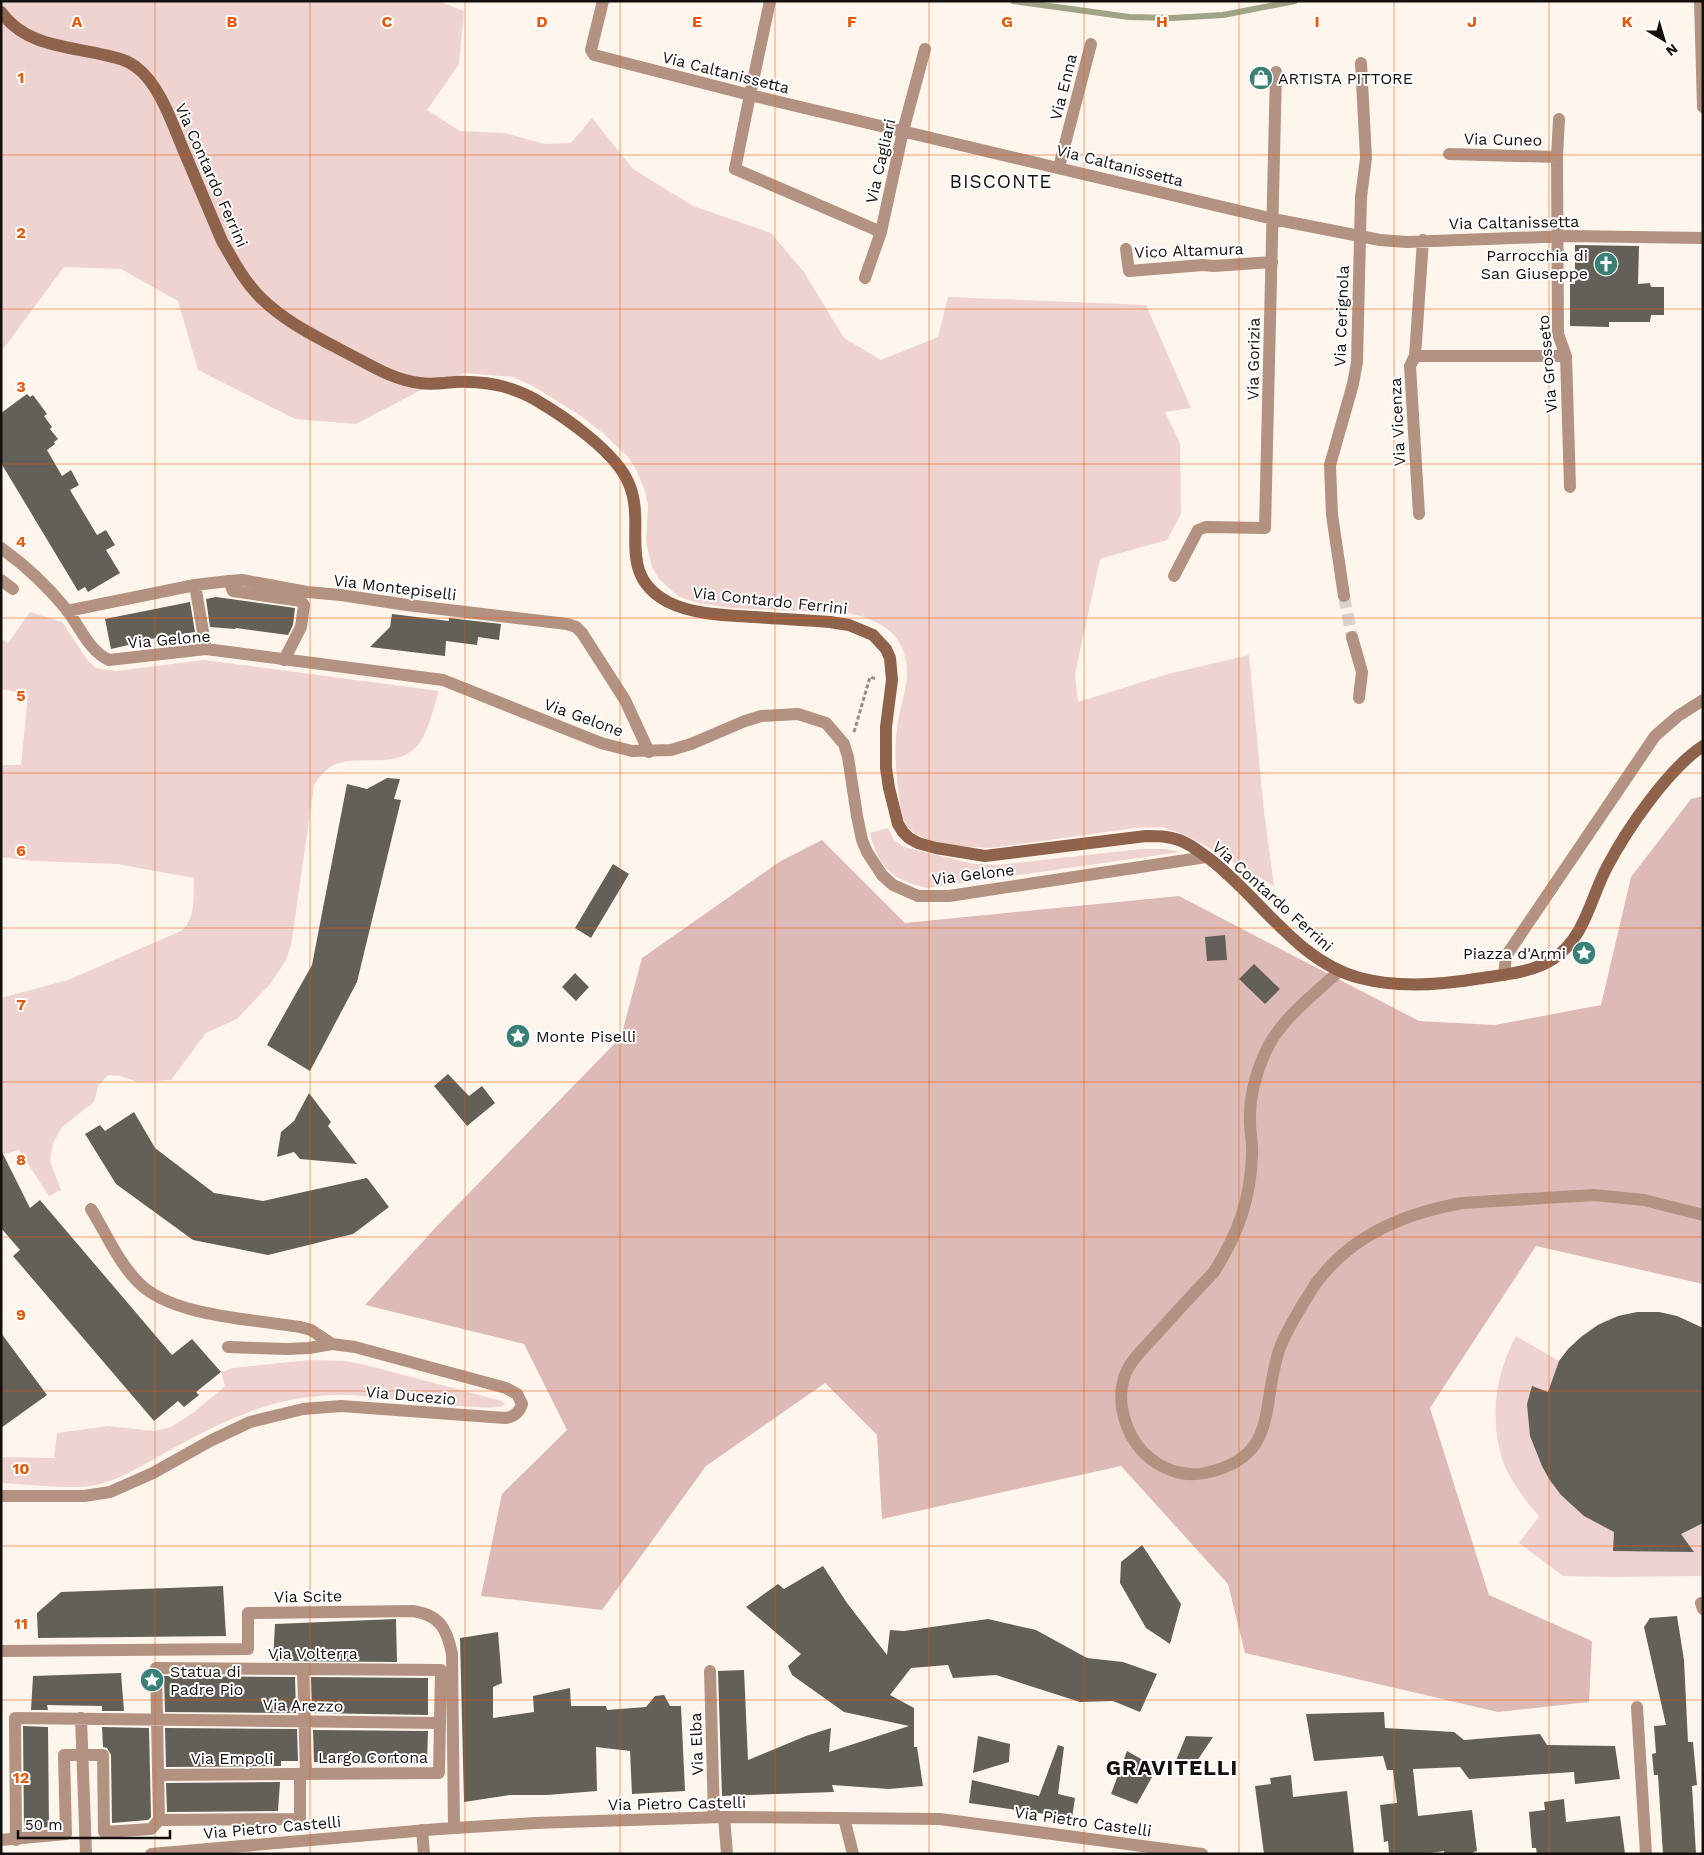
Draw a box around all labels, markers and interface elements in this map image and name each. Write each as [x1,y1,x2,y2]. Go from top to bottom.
text: A [72,12,83,31]
text: B [227,12,238,31]
text: C [382,12,393,31]
text: D [536,12,548,31]
text: E [692,12,702,31]
text: F [847,12,857,31]
text: G [1001,12,1013,31]
text: H [1156,12,1168,31]
text: I [1314,12,1320,31]
text: J [1467,12,1477,31]
text: K [1621,12,1633,31]
north arrow [1639,15,1689,65]
text: N [1663,41,1681,60]
street label: Via Caltanissetta [660,47,792,97]
street label: Via Enna [1046,52,1081,122]
shop icon: ARTISTA PITTORE [1248,65,1274,91]
text: 1 [18,68,24,87]
place label: ARTISTA PITTORE [1278,69,1413,88]
street label: Via Contardo Ferrini [171,100,252,250]
street label: Via Cagliari [862,117,899,205]
street label: Via Cuneo [1464,129,1542,150]
street label: Via Caltanissetta [1054,140,1186,190]
district label: BISCONTE [949,170,1053,193]
street label: Via Caltanissetta [1449,212,1579,233]
text: 2 [16,223,26,242]
street label: Vico Altamura [1134,239,1244,262]
place label: Parrocchia di San Giuseppe [1481,246,1588,283]
church icon: Parrocchia di San Giuseppe [1593,251,1619,277]
street label: Via Cerignola [1330,265,1353,367]
street label: Via Grosseto [1534,314,1561,414]
street label: Via Gorizia [1243,318,1264,400]
text: 3 [16,377,26,396]
street label: Via Vicenza [1386,377,1409,467]
text: 4 [16,532,26,551]
street label: Via Montepiselli [332,571,457,604]
street label: Via Contardo Ferrini [691,583,848,618]
street label: Via Gelone [127,626,211,653]
text: 5 [16,686,26,705]
street label: Via Gelone [541,694,626,741]
street label: Via Contardo Ferrini [1208,837,1337,956]
text: 6 [16,841,26,860]
street label: Via Gelone [931,860,1016,889]
place icon: Piazza d'Armi [1571,940,1597,966]
place label: Piazza d'Armi [1463,944,1566,963]
text: 7 [16,995,26,1014]
place icon: Monte Piselli [505,1023,531,1049]
place label: Monte Piselli [536,1027,636,1046]
text: 8 [16,1150,26,1169]
text: 9 [16,1305,26,1324]
street label: Via Ducezio [365,1382,457,1409]
text: 10 [12,1459,30,1478]
street label: Via Scite [274,1586,342,1607]
text: 11 [14,1614,28,1633]
street label: Via Volterra [268,1644,358,1663]
place label: Statua di Padre Pio [170,1662,243,1699]
place icon: Statua di Padre Pio [139,1667,165,1693]
street label: Via Arezzo [262,1695,344,1716]
street label: Via Elba [686,1712,707,1776]
street label: Largo Cortona [318,1748,428,1767]
street label: Via Empoli [190,1749,274,1768]
district label: GRAVITELLI [1106,1755,1238,1780]
text: 12 [13,1768,29,1787]
street label: Via Pietro Castelli [608,1793,746,1814]
street label: Via Pietro Castelli [1013,1802,1153,1841]
scale bar [18,1808,170,1840]
street label: Via Pietro Castelli [202,1812,342,1843]
text: 50 m [25,1816,62,1834]

